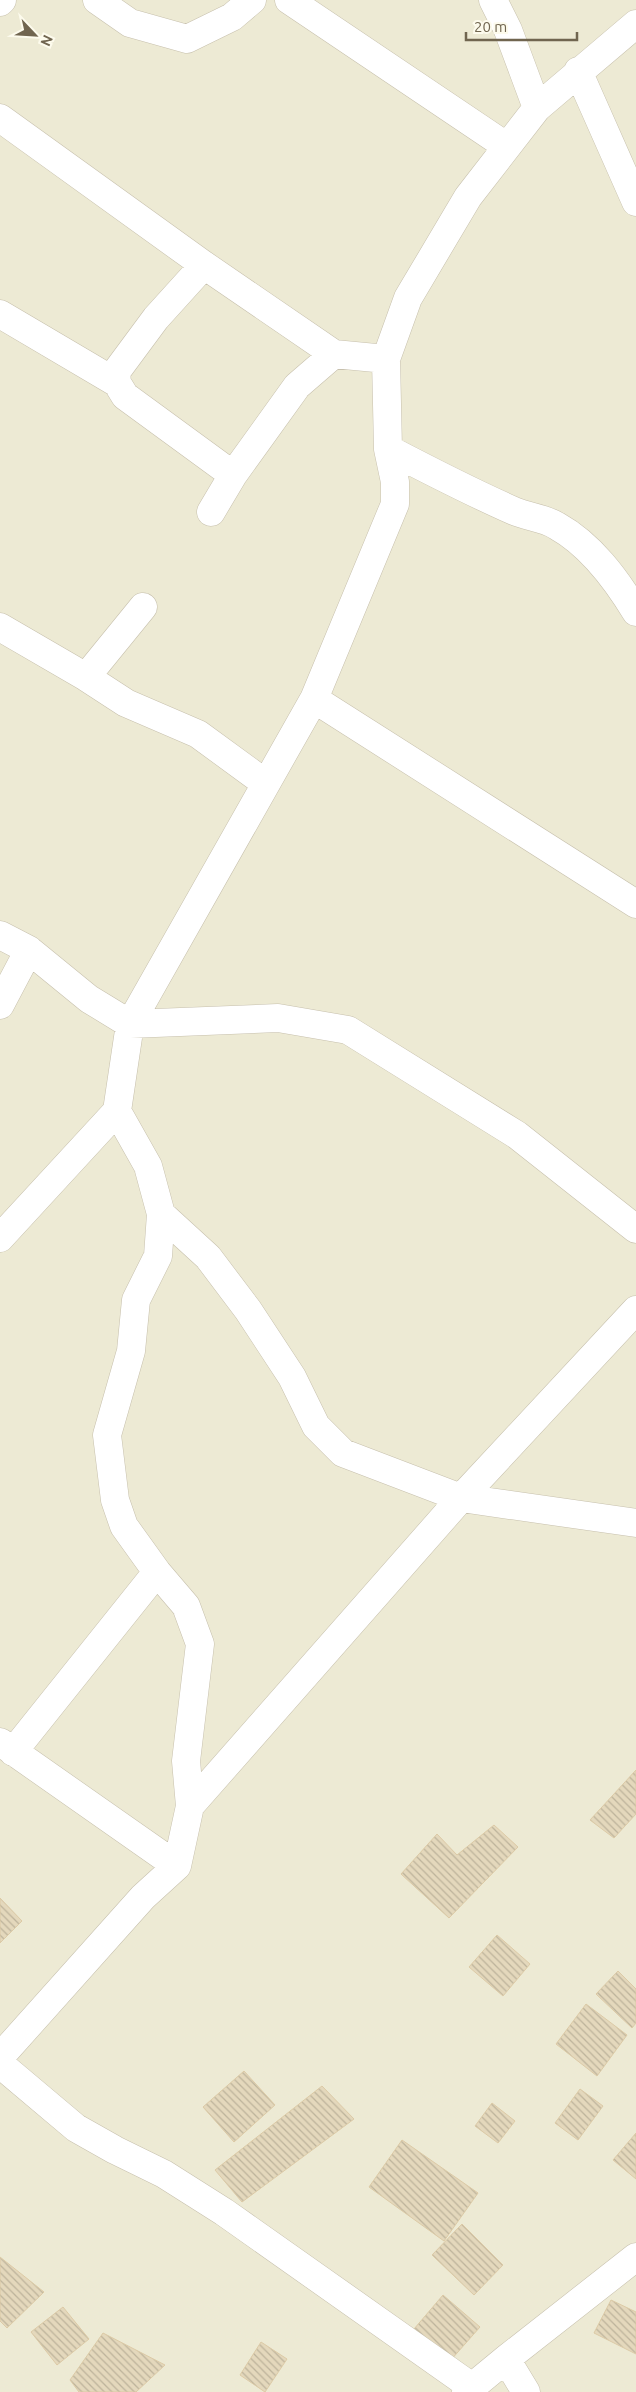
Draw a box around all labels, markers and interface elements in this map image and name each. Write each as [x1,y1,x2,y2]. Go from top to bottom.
north arrow [10,10,60,60]
scale bar [466,10,577,42]
text: 20 m [474,18,507,35]
text: N [37,32,56,49]

